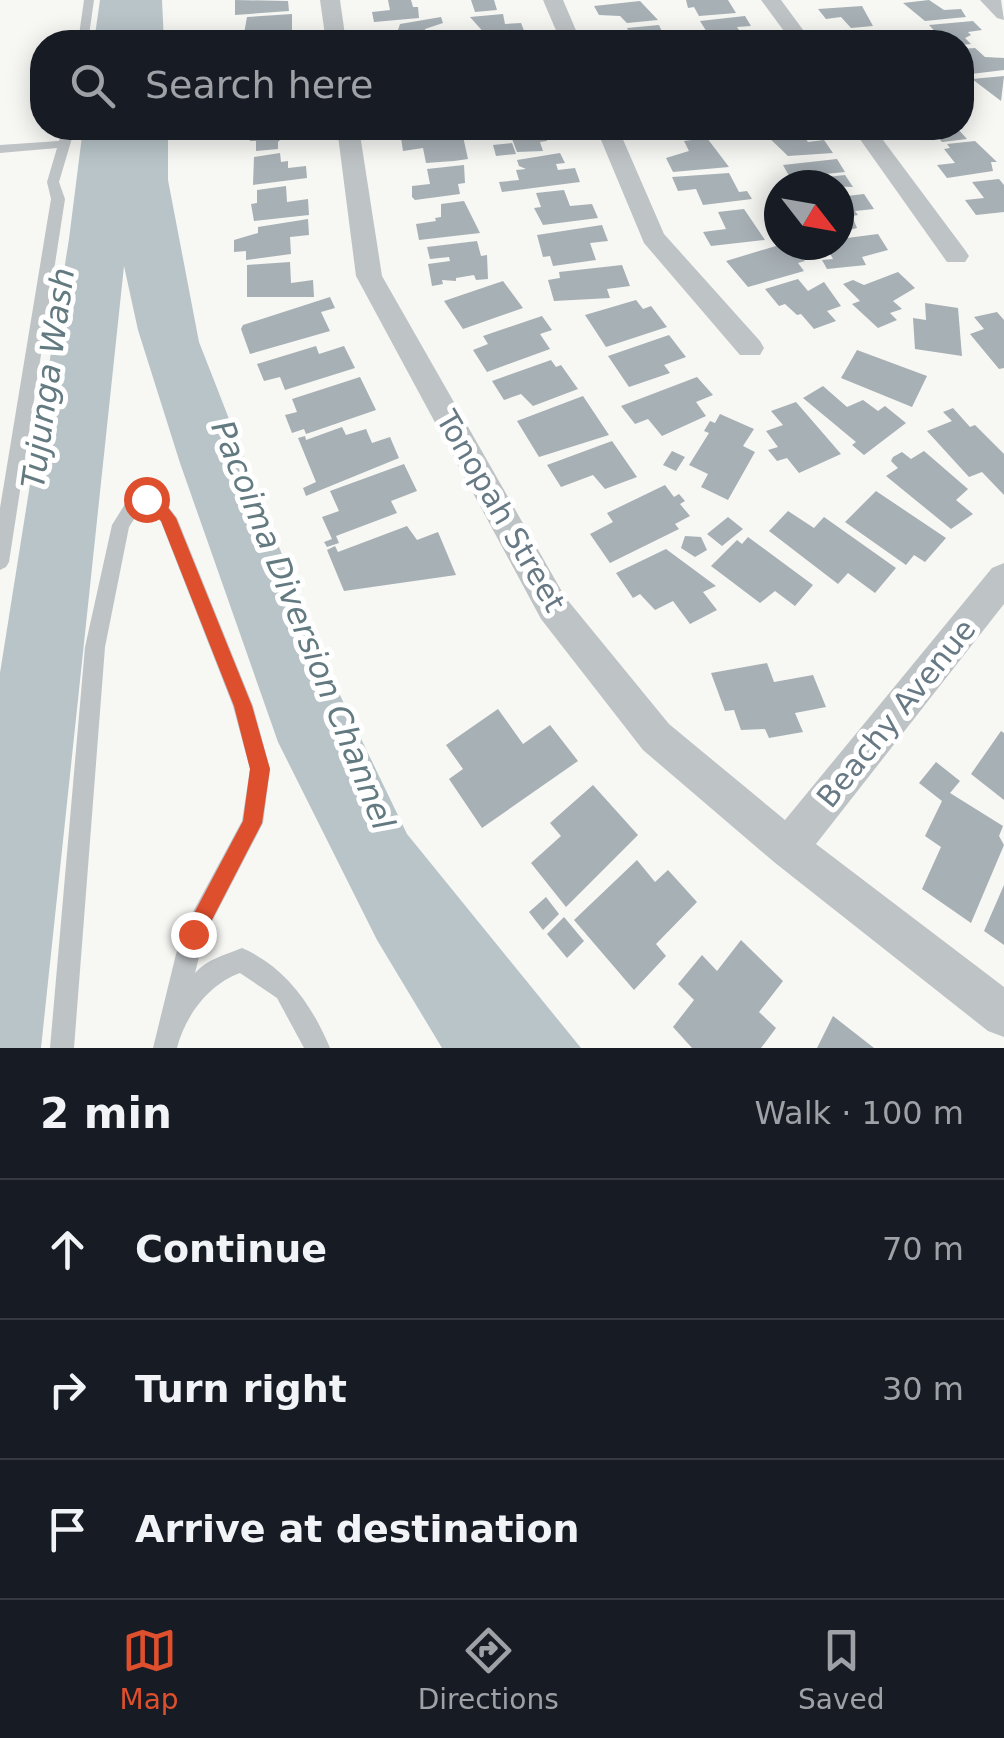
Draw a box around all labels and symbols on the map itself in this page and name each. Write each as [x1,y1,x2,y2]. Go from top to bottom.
north arrow [764,170,854,260]
water label: Tujunga Wash [14,265,82,491]
street label: Tonopah Street [429,403,573,618]
water label: Pacoima Diversion Channel [203,415,403,835]
route start [124,477,170,523]
street label: Beachy Avenue [809,612,983,814]
route end [171,912,217,958]

